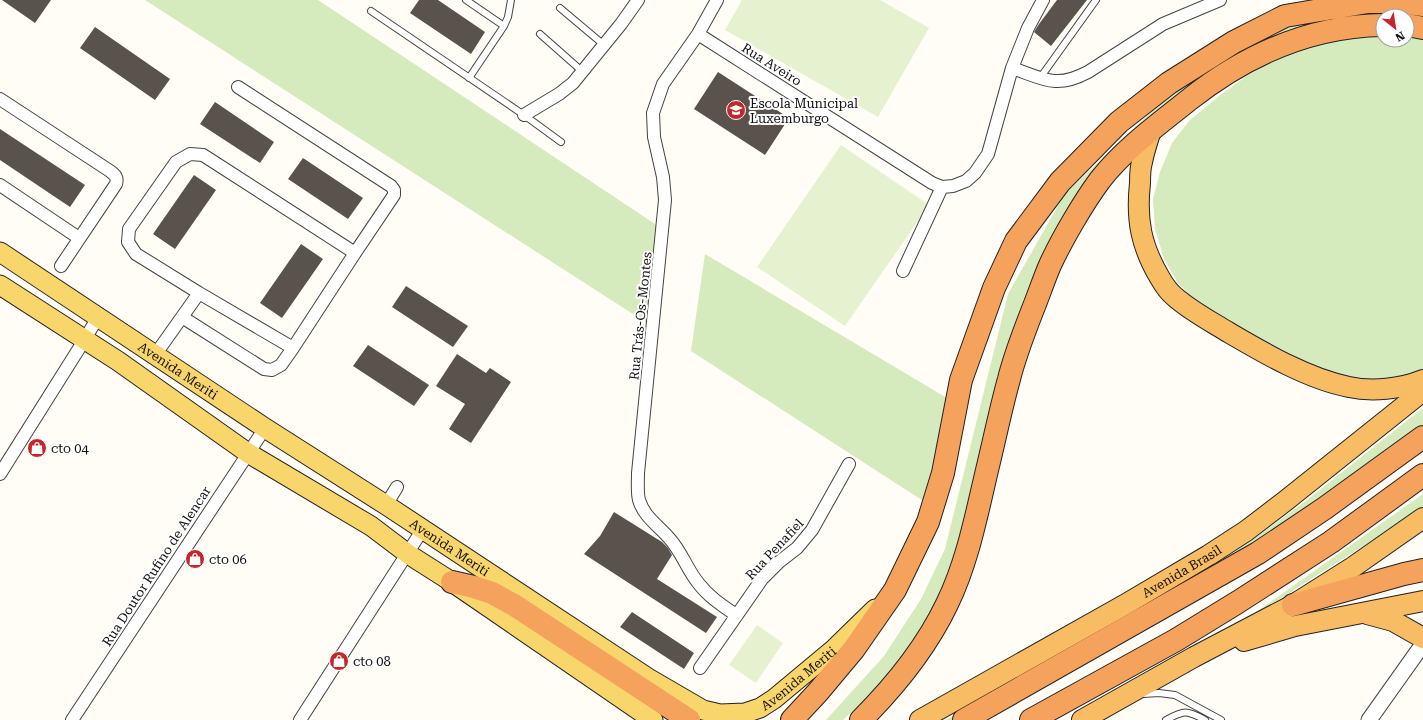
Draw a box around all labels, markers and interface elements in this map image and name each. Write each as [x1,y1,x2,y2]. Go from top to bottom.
north arrow [1375,8,1415,48]
text: N [1392,28,1407,44]
street label: Rua Aveiro [739,40,804,89]
place label: Escola Municipal Luxemburgo [750,96,858,126]
school or university icon: Escola Municipal Luxemburgo [725,99,747,121]
street label: Rua Trás-Os-Montes [626,251,655,381]
street label: Avenida Meriti [135,339,221,403]
shop icon: cto 04 [26,437,48,459]
place label: cto 04 [51,441,90,456]
street label: Rua Doutor Rufino de Alencar [99,483,214,649]
street label: Avenida Meriti [407,516,492,579]
street label: Rua Penafiel [742,516,806,583]
street label: Avenida Brasil [1139,542,1224,601]
shop icon: cto 06 [184,548,206,570]
place label: cto 06 [209,552,247,567]
street label: Avenida Meriti [758,644,839,713]
shop icon: cto 08 [328,650,350,672]
place label: cto 08 [353,654,391,669]

